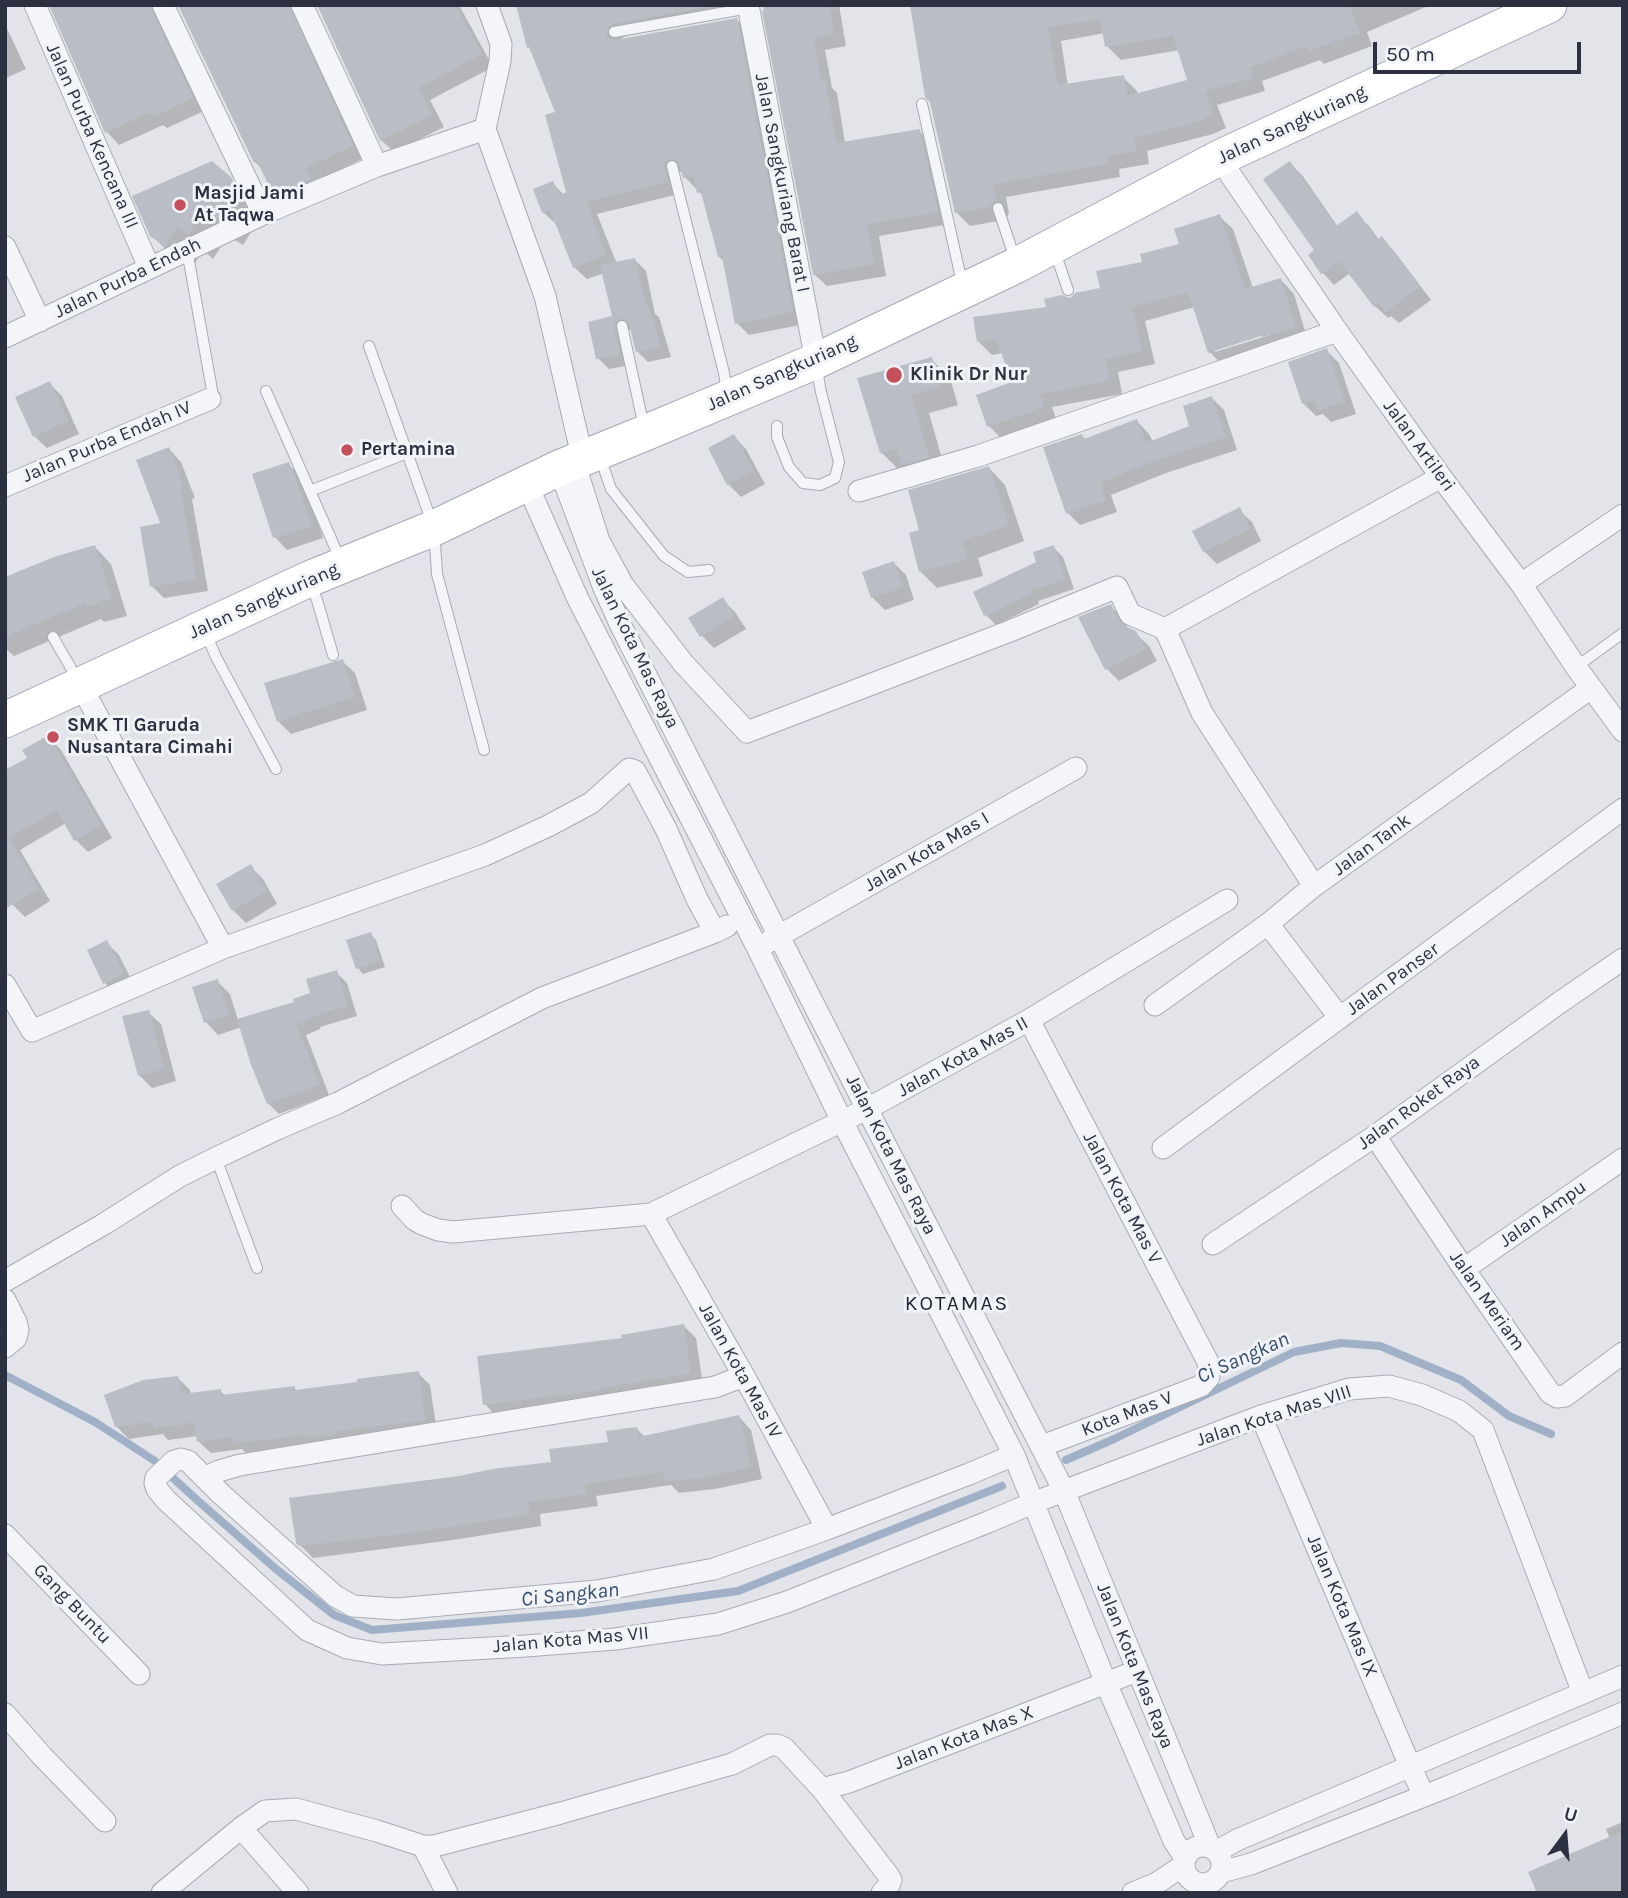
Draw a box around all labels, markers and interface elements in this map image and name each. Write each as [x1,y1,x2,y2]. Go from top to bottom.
scale bar [1376,28,1584,72]
street label: Jalan Purba Kencana III [41,40,143,232]
text: 50 m [1386,42,1435,66]
street label: Jalan Sangkuriang Barat I [750,72,814,294]
street label: Jalan Sangkuriang [1214,81,1370,169]
place label: Masjid Jami At Taqwa [194,183,305,227]
marker: Masjid Jami At Taqwa [172,197,188,213]
street label: Jalan Purba Endah [51,233,205,323]
street label: Jalan Sangkuriang [704,330,860,416]
place label: Klinik Dr Nur [910,364,1027,386]
marker: Klinik Dr Nur [884,365,904,385]
street label: Jalan Purba Endah IV [19,396,195,488]
street label: Jalan Artileri [1378,396,1460,496]
place label: Pertamina [361,439,455,461]
marker: Pertamina [339,442,355,458]
street label: Jalan Sangkuriang [186,558,342,644]
street label: Jalan Kota Mas Raya [586,564,684,732]
place label: SMK TI Garuda Nusantara Cimahi [67,715,233,759]
marker: SMK TI Garuda Nusantara Cimahi [45,729,61,745]
street label: Jalan Kota Mas I [861,807,993,897]
street label: Jalan Tank [1329,809,1415,881]
street label: Jalan Panser [1342,938,1444,1020]
street label: Jalan Kota Mas II [894,1012,1032,1102]
street label: Jalan Roket Raya [1353,1051,1485,1155]
street label: Jalan Kota Mas Raya [841,1071,941,1239]
street label: Jalan Kota Mas V [1078,1128,1166,1268]
street label: Jalan Ampu [1495,1176,1591,1252]
street label: Jalan Meriam [1444,1247,1530,1355]
district label: KOTAMAS [906,1291,1008,1317]
street label: Jalan Kota Mas IV [693,1299,787,1443]
water label: Ci Sangkan [1193,1326,1293,1390]
street label: Jalan Kota Mas VIII [1194,1380,1354,1452]
street label: Kota Mas V [1078,1386,1176,1442]
street label: Jalan Kota Mas IX [1302,1531,1382,1681]
street label: Gang Buntu [28,1559,116,1649]
water label: Ci Sangkan [520,1577,620,1613]
street label: Jalan Kota Mas Raya [1091,1580,1179,1752]
street label: Jalan Kota Mas VII [492,1622,650,1658]
street label: Jalan Kota Mas X [891,1701,1037,1775]
north arrow [1530,1800,1600,1870]
text: U [1561,1802,1580,1827]

